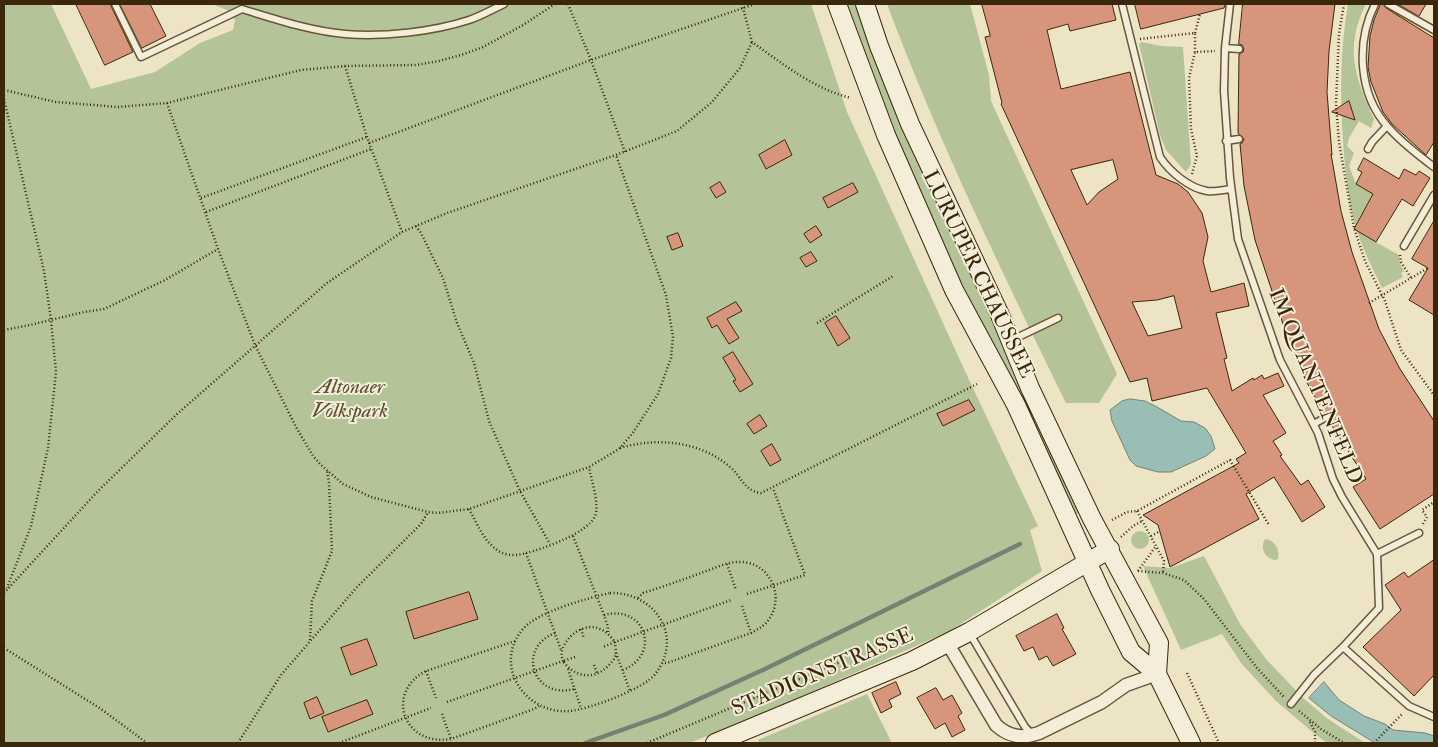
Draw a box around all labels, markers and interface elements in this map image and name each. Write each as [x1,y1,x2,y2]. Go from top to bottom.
street label: LURUPER CHAUSSEE [916,167,1038,383]
street label: IM QUANTENFELD [1261,285,1367,489]
park label: Altonaer Volkspark [312,375,388,425]
street label: STADIONSTRASSE [728,623,918,723]

